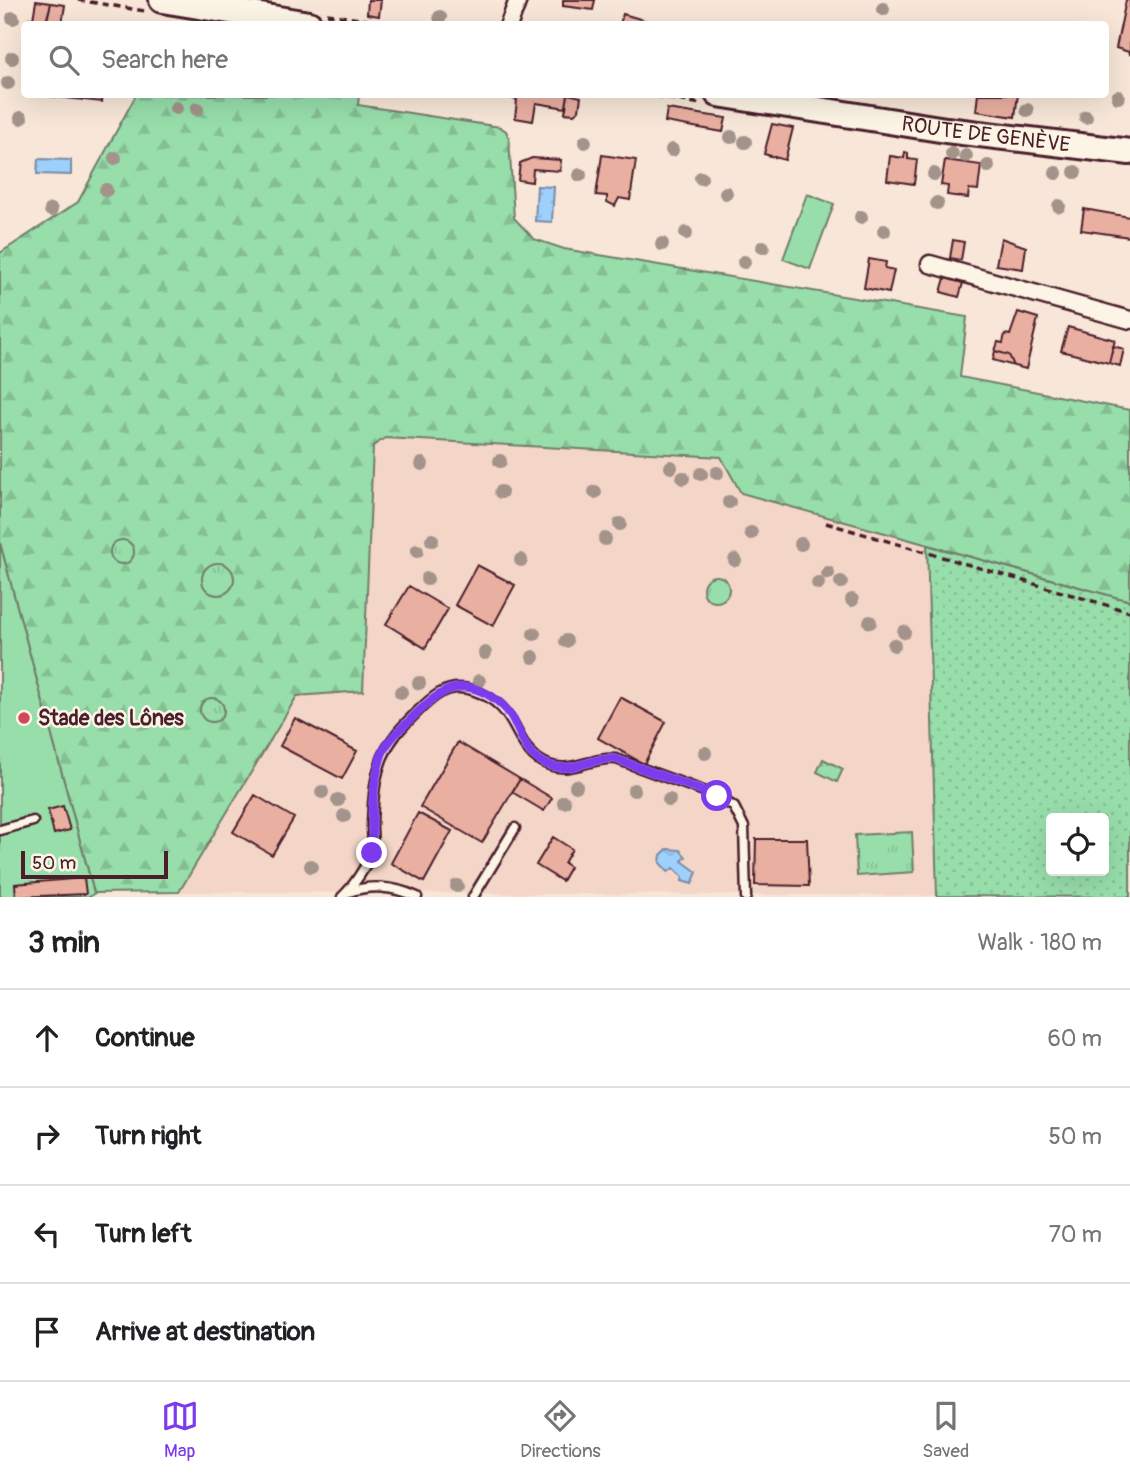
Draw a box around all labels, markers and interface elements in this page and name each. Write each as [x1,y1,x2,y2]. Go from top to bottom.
search box [21,21,1109,98]
icon: search [45,41,83,79]
text: Search here [101,44,228,76]
street label: ROUTE DE GENÈVE [900,110,1072,158]
place label: Stade des Lônes [38,705,184,732]
marker: Stade des Lônes [16,710,32,726]
route start [701,780,732,811]
map controls [1046,813,1109,876]
button: locate [1046,813,1109,876]
route end [356,837,387,868]
scale bar [21,848,168,880]
text: 50 m [32,851,76,875]
text: 3 min [28,924,100,961]
text: Walk · 180 m [977,928,1102,957]
icon: ahead [28,1019,66,1057]
text: Continue [95,1022,195,1054]
text: 60 m [1047,1024,1102,1053]
icon: right [28,1117,66,1155]
text: Turn right [95,1120,201,1152]
text: 50 m [1048,1122,1102,1151]
icon: left [28,1215,66,1253]
text: Turn left [95,1218,191,1250]
text: 70 m [1049,1220,1102,1249]
icon: arrive [28,1313,66,1351]
text: Arrive at destination [95,1316,315,1348]
tab: Map [161,1397,199,1463]
tab: Directions [520,1397,601,1463]
tab: Saved [922,1397,969,1463]

